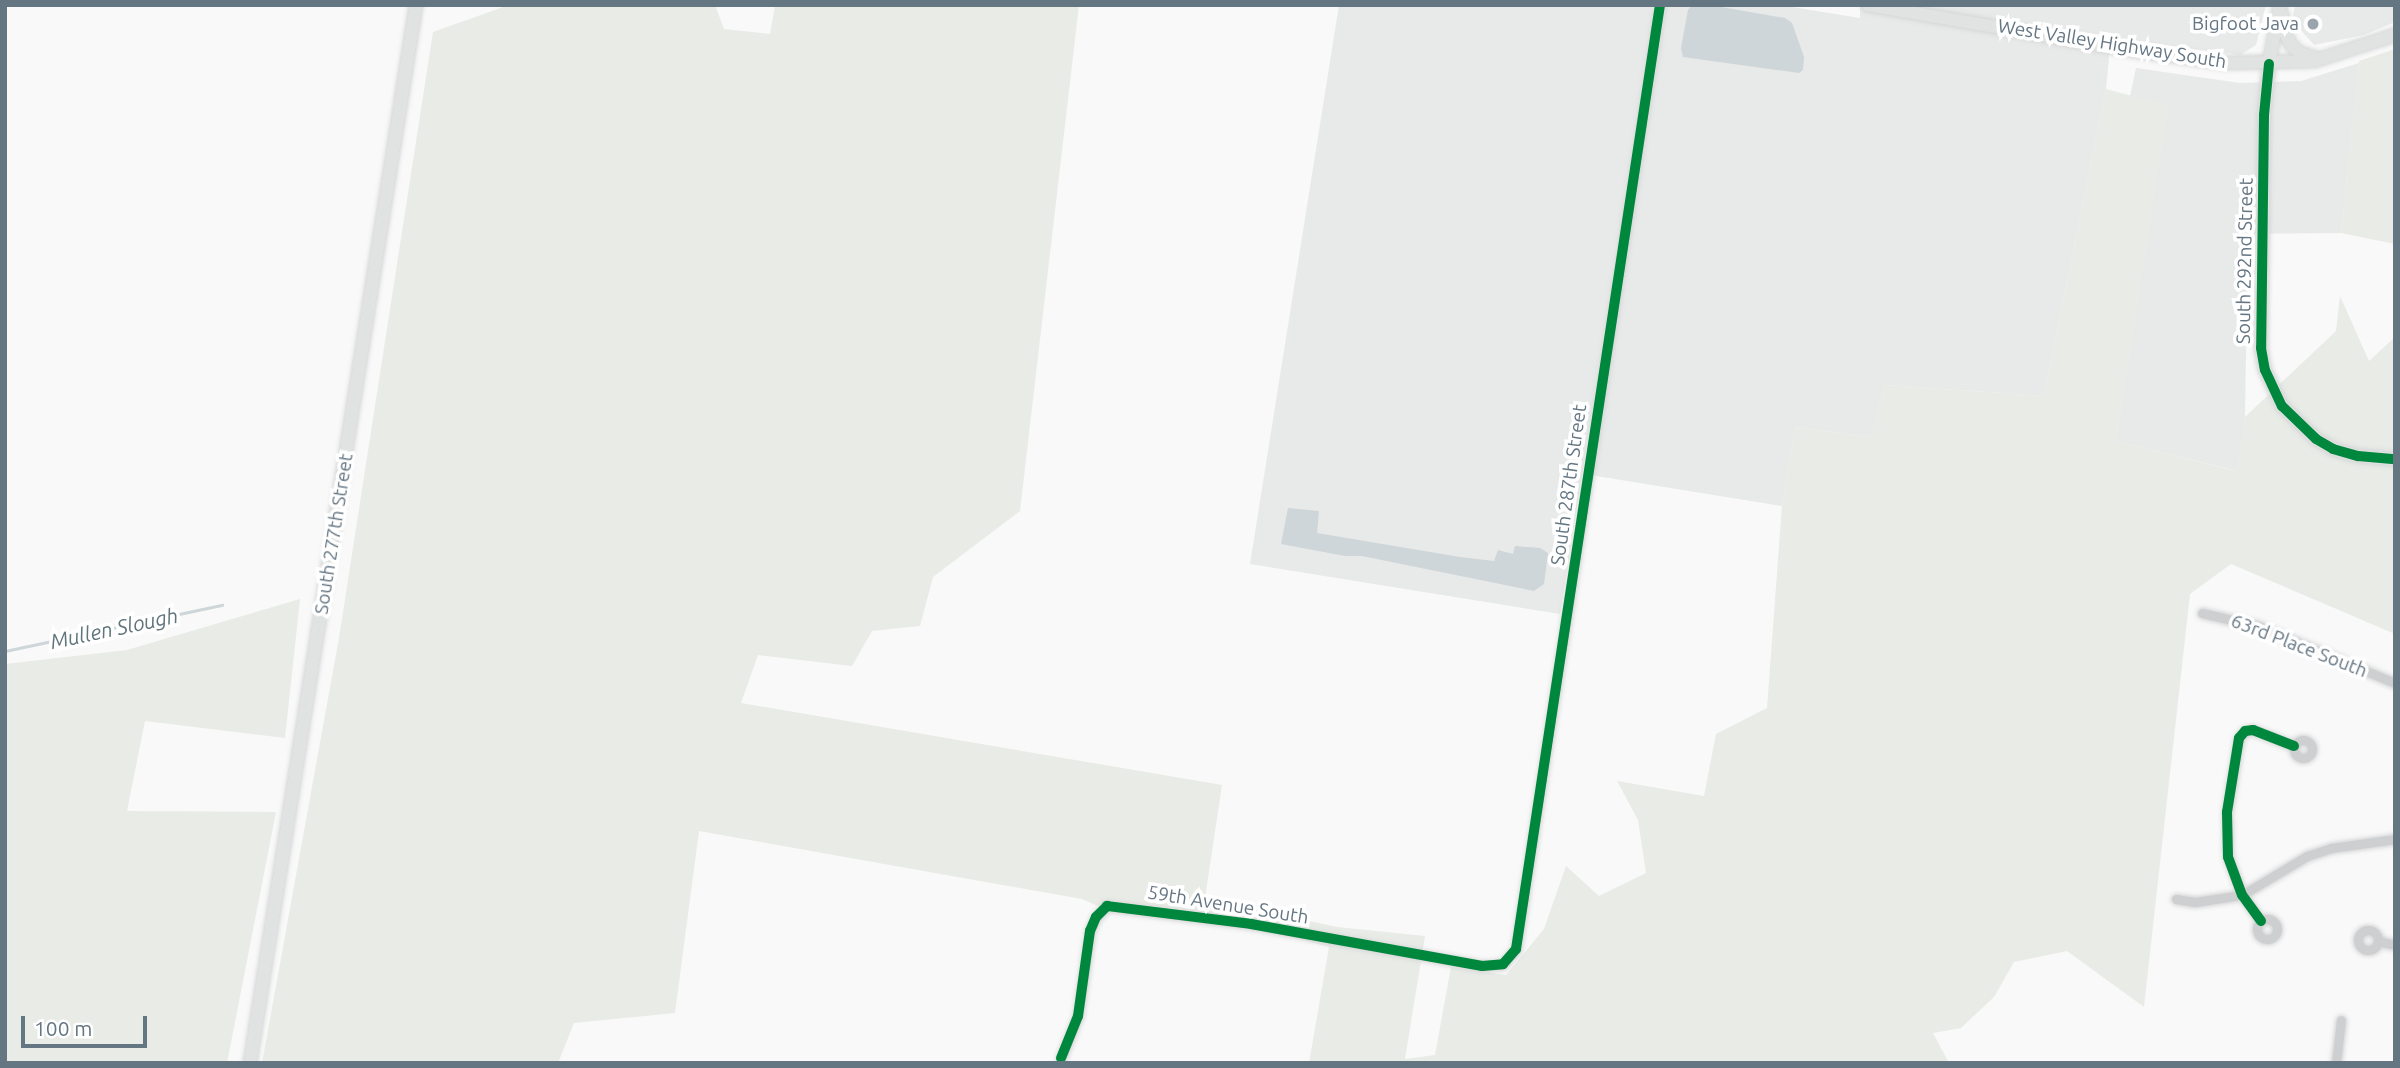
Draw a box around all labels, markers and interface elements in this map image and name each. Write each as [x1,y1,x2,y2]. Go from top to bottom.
place label: Bigfoot Java [2192,13,2299,35]
street label: West Valley Highway South [1996,15,2228,73]
marker: Bigfoot Java [2305,16,2321,32]
street label: South 292nd Street [2232,178,2258,344]
street label: South 287th Street [1546,403,1592,567]
street label: South 277th Street [310,452,358,616]
water label: Mullen Slough [48,602,180,654]
street label: 63rd Place South [2228,610,2370,682]
street label: 59th Avenue South [1146,881,1310,929]
scale bar [24,1002,150,1046]
text: 100 m [34,1016,92,1040]

